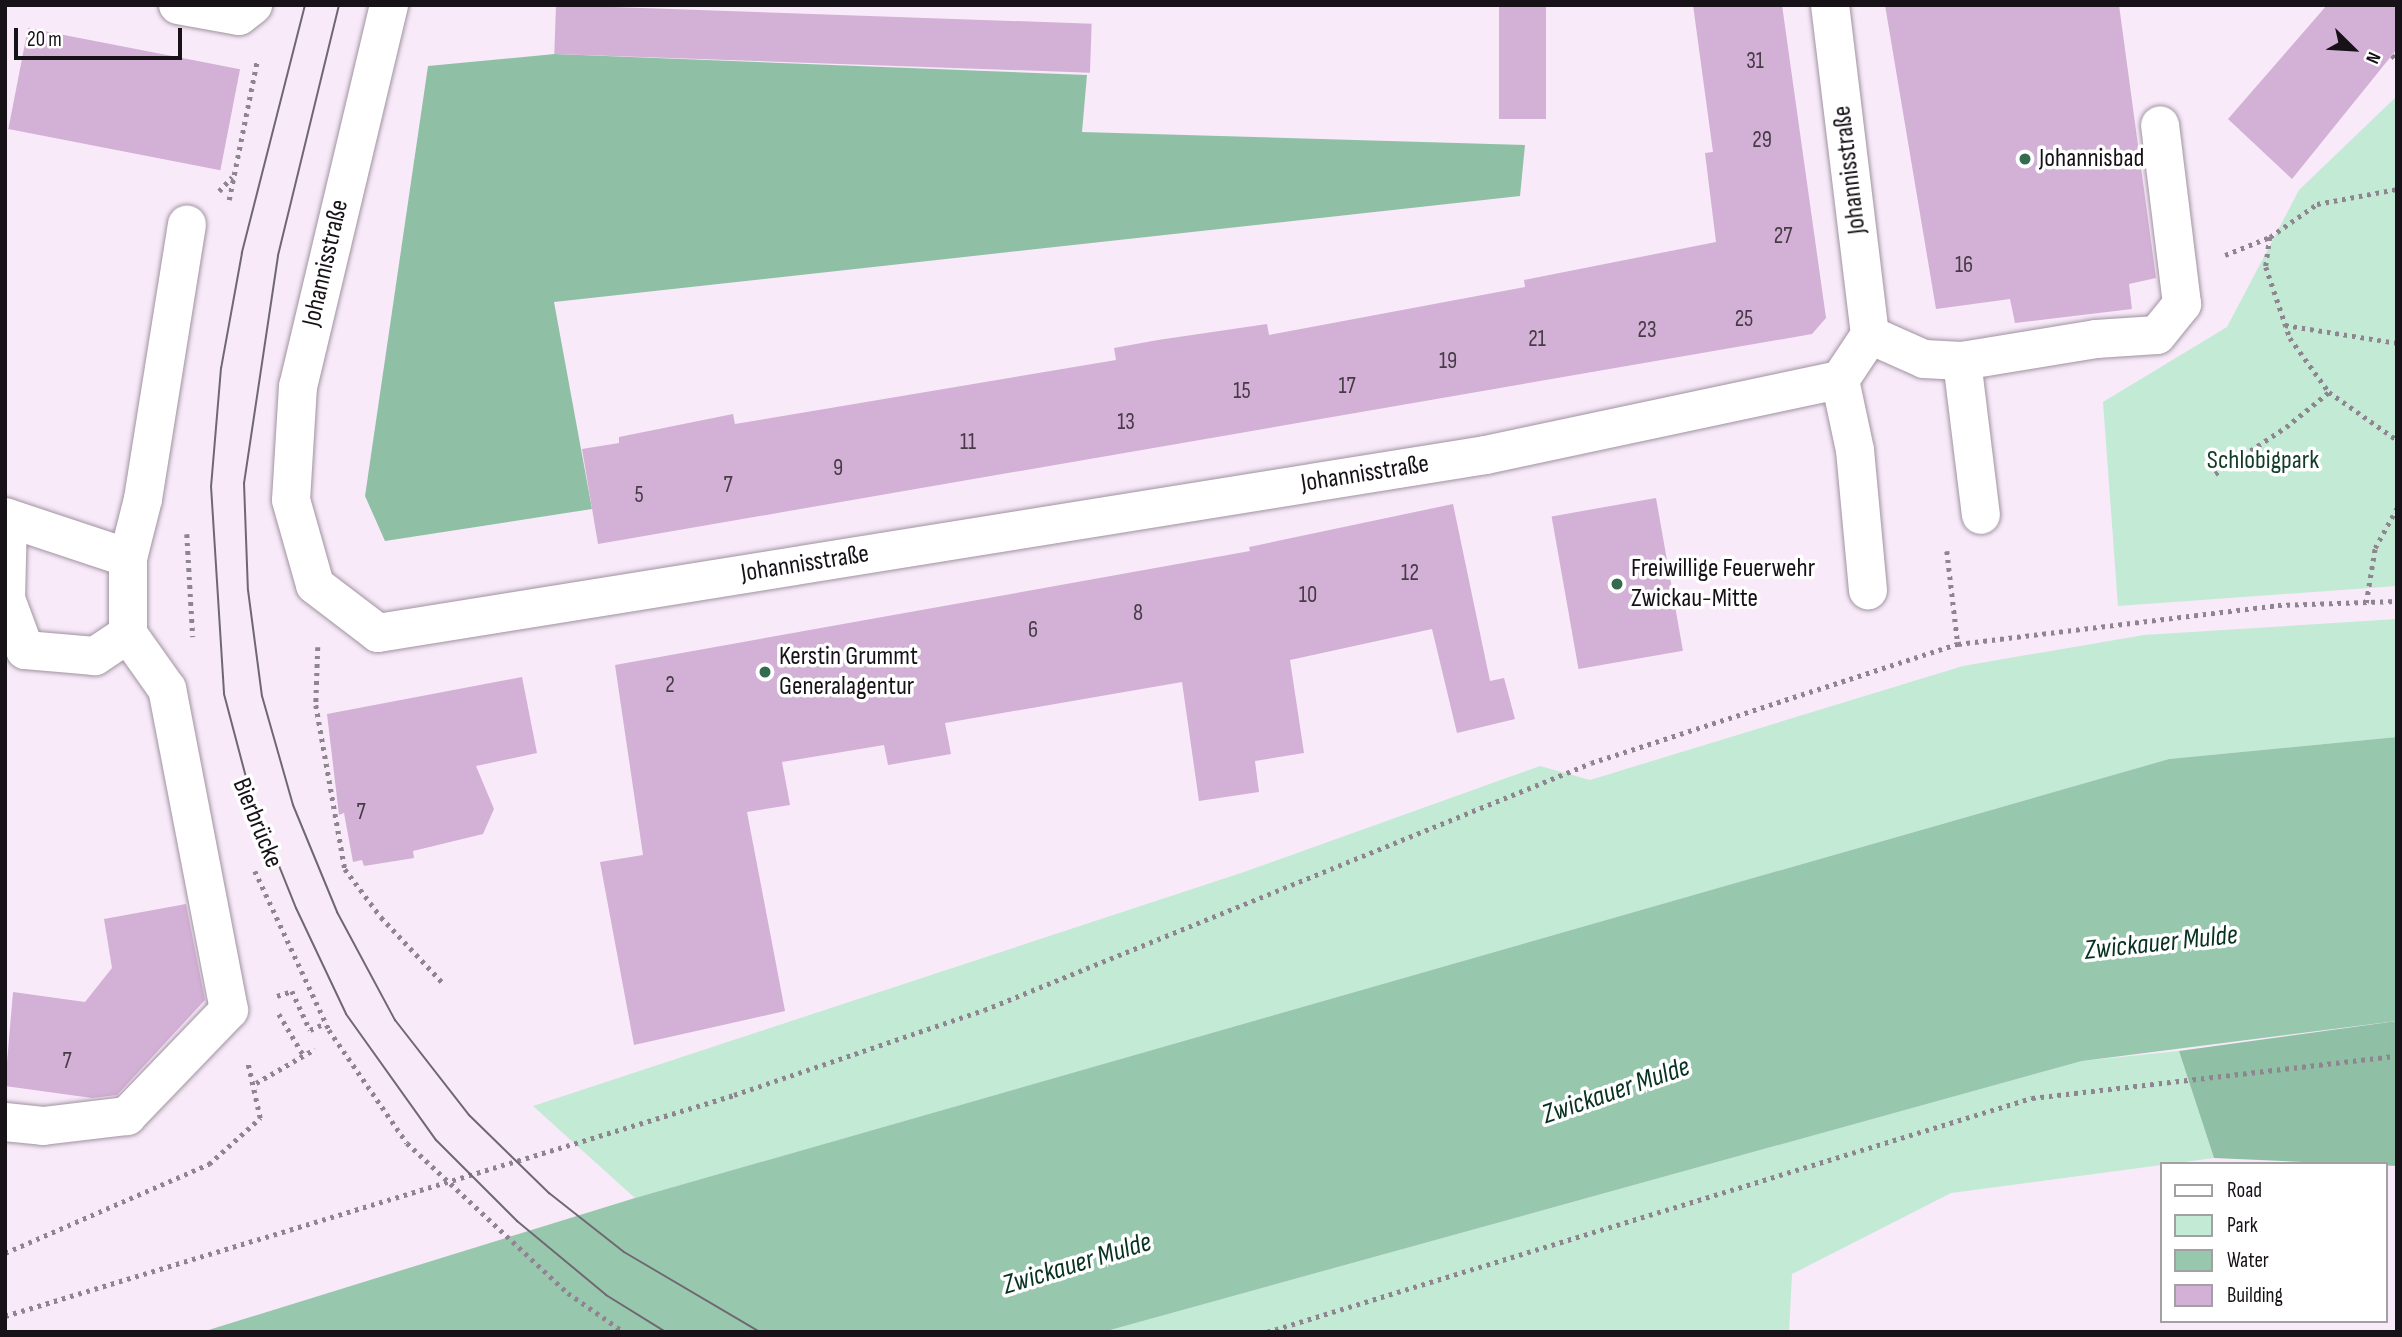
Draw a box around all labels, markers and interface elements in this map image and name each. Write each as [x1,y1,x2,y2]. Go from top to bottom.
scale bar [18,14,186,58]
north arrow [2318,14,2388,84]
text: 20 m [27,27,62,52]
house number: 31 [1746,47,1764,75]
text: N [2360,48,2385,67]
street label: Johannisstraße [1827,104,1873,236]
house number: 29 [1752,126,1772,154]
place label: Johannisbad [2039,143,2144,175]
marker: Johannisbad [2017,151,2033,167]
street label: Johannisstraße [296,197,356,329]
house number: 27 [1774,222,1792,250]
house number: 16 [1955,251,1973,279]
house number: 25 [1735,305,1753,333]
house number: 23 [1637,316,1657,344]
house number: 21 [1528,325,1546,353]
house number: 19 [1439,347,1457,375]
house number: 17 [1338,372,1356,400]
house number: 15 [1233,377,1251,405]
house number: 13 [1117,408,1135,436]
house number: 11 [960,428,976,456]
park label: Schlobigpark [2207,445,2319,477]
street label: Johannisstraße [1299,448,1431,500]
house number: 9 [833,454,843,482]
house number: 7 [723,471,733,499]
house number: 5 [634,481,644,509]
street label: Johannisstraße [739,538,871,590]
place label: Freiwillige Feuerwehr Zwickau-Mitte [1631,553,1815,614]
house number: 12 [1401,559,1419,587]
marker: Freiwillige Feuerwehr Zwickau-Mitte [1609,576,1625,592]
house number: 10 [1299,581,1317,609]
house number: 8 [1133,599,1143,627]
house number: 6 [1028,616,1038,644]
place label: Kerstin Grummt Generalagentur [779,641,918,702]
marker: Kerstin Grummt Generalagentur [757,664,773,680]
house number: 2 [665,671,675,699]
street label: Bierbrücke [225,774,289,872]
house number: 7 [356,798,366,826]
water label: Zwickauer Mulde [2083,918,2239,968]
house number: 7 [62,1047,72,1075]
water label: Zwickauer Mulde [1538,1050,1694,1132]
legend [2160,1162,2388,1323]
text: Road [2227,1178,2262,1203]
text: Park [2227,1213,2258,1238]
water label: Zwickauer Mulde [999,1225,1155,1303]
text: Water [2227,1248,2269,1273]
text: Building [2227,1283,2283,1308]

